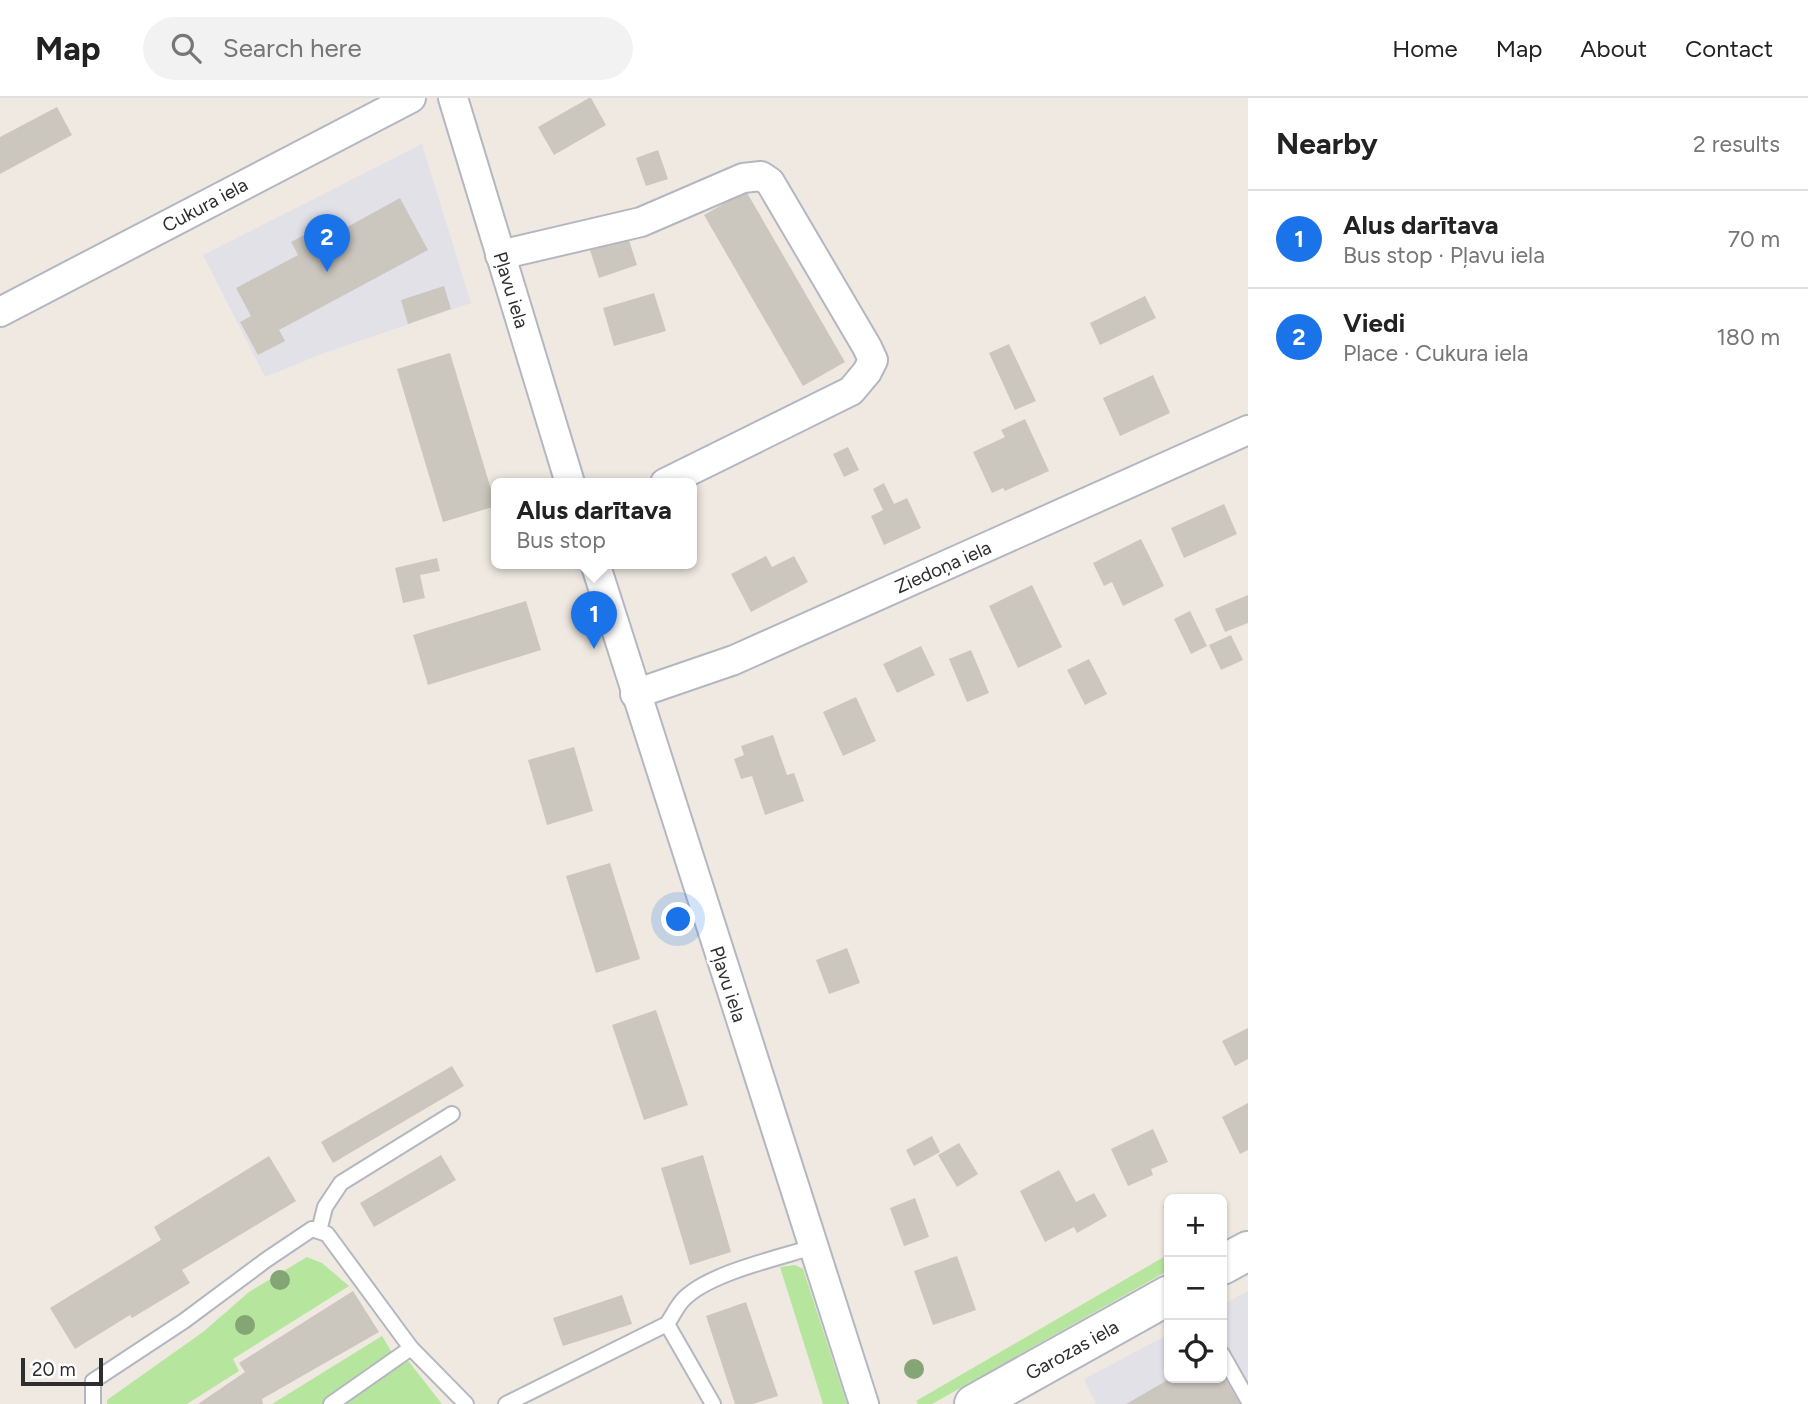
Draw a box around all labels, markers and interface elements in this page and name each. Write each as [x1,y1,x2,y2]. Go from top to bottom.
search box [143,17,633,80]
text: Map [35,29,101,68]
icon: search [167,29,205,67]
text: Search here [223,32,362,64]
text: Home [1392,34,1458,63]
text: Map [1496,34,1542,63]
text: About [1580,34,1647,63]
text: Contact [1685,34,1773,63]
text: Nearby [1276,125,1378,162]
text: 2 results [1693,130,1780,158]
street label: Cukura iela [158,173,252,237]
text: Alus darītava [1343,209,1499,241]
pin: 2 [304,214,350,272]
text: 1 [1294,225,1304,253]
text: 70 m [1728,225,1780,253]
text: Bus stop · Pļavu iela [1343,241,1545,269]
street label: Pļavu iela [489,249,533,331]
text: Viedi [1343,307,1405,339]
text: 2 [1292,323,1306,351]
text: 180 m [1716,323,1780,351]
text: Place · Cukura iela [1343,339,1529,367]
popup [491,478,697,569]
text: Alus darītava [516,494,672,526]
text: Bus stop [516,526,606,554]
street label: Ziedoņa iela [891,536,995,598]
pin: 1 [571,591,617,649]
your location [661,902,695,936]
street label: Pļavu iela [705,943,751,1025]
map controls [1164,1194,1227,1383]
button: + [1164,1194,1227,1257]
button: − [1164,1257,1227,1320]
street label: Garozas iela [1021,1315,1123,1385]
button: locate [1164,1320,1227,1383]
scale bar [21,1355,103,1387]
text: 20 m [32,1358,76,1381]

